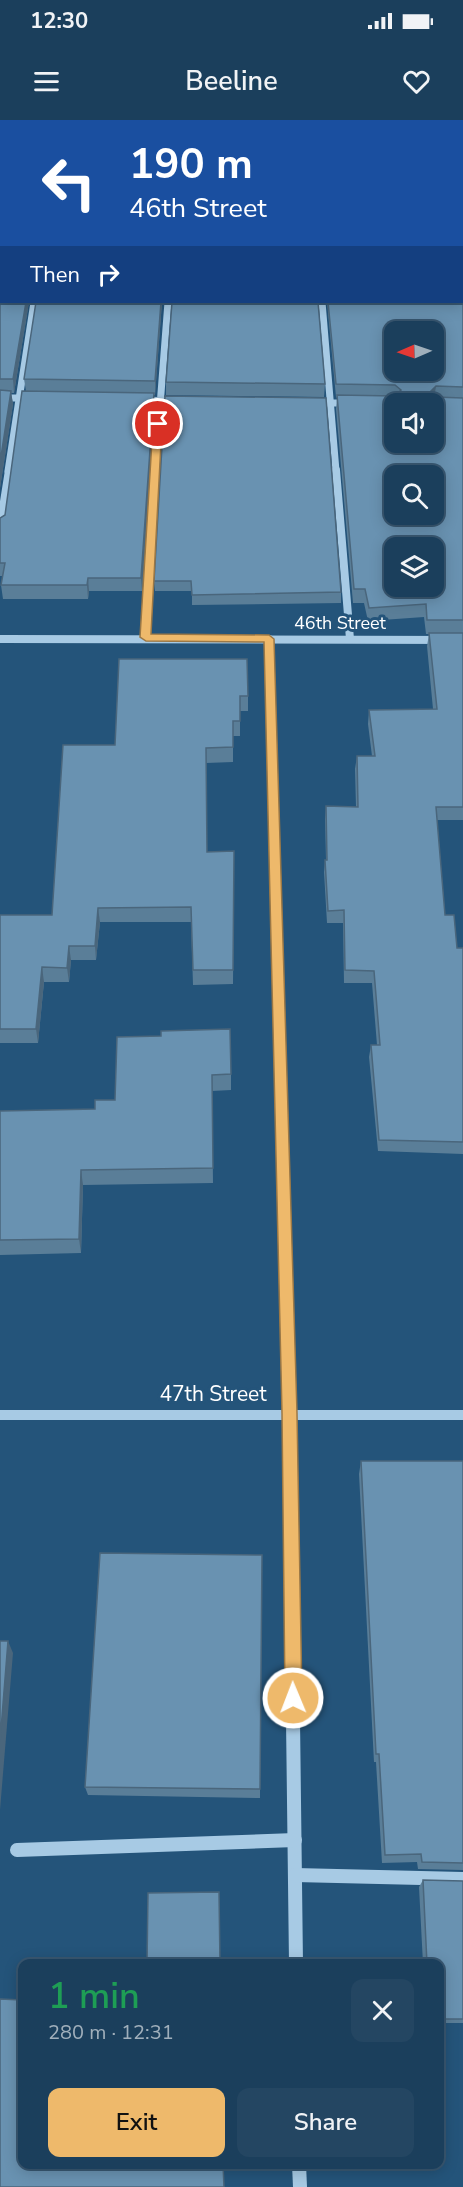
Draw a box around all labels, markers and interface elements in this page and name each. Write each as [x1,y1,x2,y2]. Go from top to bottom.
text: 12:30 [30,6,88,36]
text: Beeline [185,63,278,100]
icon: menu [30,65,63,98]
icon: heart [400,65,433,98]
text: 190 m [129,136,253,193]
icon: left [30,144,108,222]
text: 46th Street [129,190,267,227]
icon: right [92,258,125,291]
text: Then [30,260,80,290]
north arrow [384,321,444,381]
map controls [384,321,444,597]
button: sound [384,393,444,453]
pin [132,398,183,449]
icon: arrive [141,407,174,440]
button: search [384,465,444,525]
button: layers [384,537,444,597]
street label: 46th Street [294,611,387,635]
street label: 47th Street [159,1380,267,1408]
position arrow [261,1666,325,1730]
text: 1 min [48,1972,140,2021]
button: close [351,1979,414,2042]
text: 280 m · 12:31 [48,2019,174,2046]
button: Exit [48,2088,225,2157]
button: Share [237,2088,414,2157]

